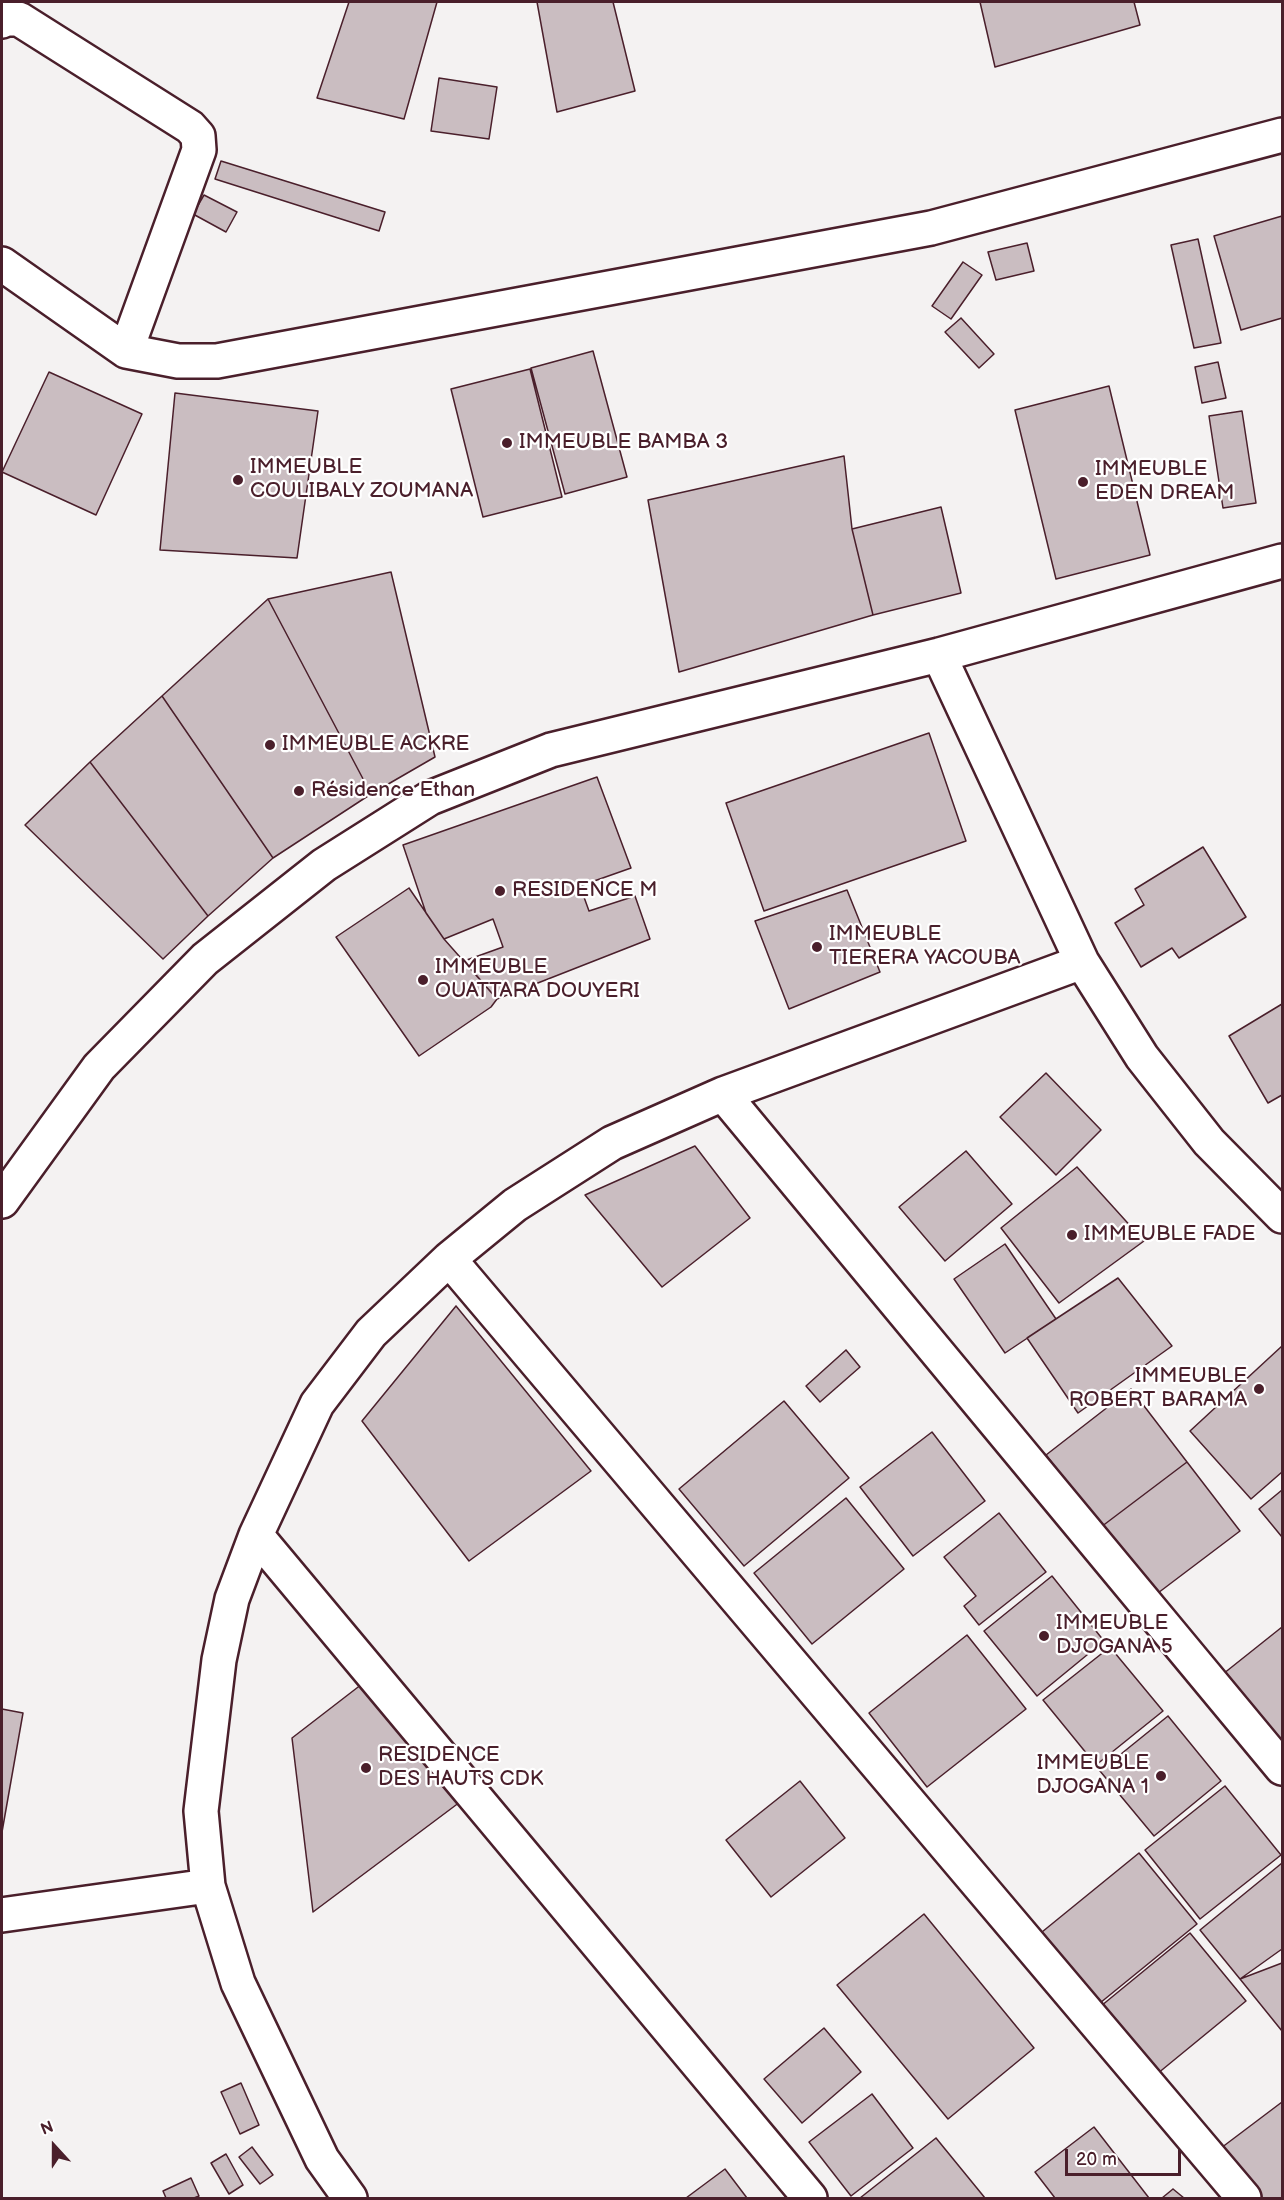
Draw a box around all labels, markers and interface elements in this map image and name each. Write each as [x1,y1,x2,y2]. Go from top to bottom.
place label: IMMEUBLE BAMBA 3 [519,430,728,456]
marker: IMMEUBLE BAMBA 3 [500,436,514,450]
place label: IMMEUBLE COULIBALY ZOUMANA [250,455,473,505]
place label: IMMEUBLE EDEN DREAM [1095,457,1234,507]
marker: IMMEUBLE COULIBALY ZOUMANA [231,473,245,487]
marker: IMMEUBLE EDEN DREAM [1076,475,1090,489]
place label: IMMEUBLE ACKRE [282,732,469,758]
marker: IMMEUBLE ACKRE [263,738,277,752]
place label: Résidence Ethan [311,778,475,804]
marker: Résidence Ethan [292,784,306,798]
place label: RESIDENCE M [512,878,657,904]
marker: RESIDENCE M [493,884,507,898]
place label: IMMEUBLE TIERERA YACOUBA [829,922,1020,972]
marker: IMMEUBLE TIERERA YACOUBA [810,940,824,954]
place label: IMMEUBLE OUATTARA DOUYERI [435,955,640,1005]
marker: IMMEUBLE OUATTARA DOUYERI [416,973,430,987]
place label: IMMEUBLE FADE [1084,1222,1255,1248]
marker: IMMEUBLE FADE [1065,1228,1079,1242]
place label: IMMEUBLE ROBERT BARAMA [1069,1364,1247,1414]
marker: IMMEUBLE ROBERT BARAMA [1252,1382,1266,1396]
place label: IMMEUBLE DJOGANA 5 [1056,1611,1173,1661]
marker: IMMEUBLE DJOGANA 5 [1037,1629,1051,1643]
place label: RESIDENCE DES HAUTS CDK [378,1743,543,1793]
place label: IMMEUBLE DJOGANA 1 [1036,1751,1149,1801]
marker: RESIDENCE DES HAUTS CDK [359,1761,373,1775]
marker: IMMEUBLE DJOGANA 1 [1154,1769,1168,1783]
north arrow [24,2116,84,2176]
text: N [38,2118,56,2140]
scale bar [1068,2137,1184,2175]
text: 20 m [1076,2149,1117,2170]

